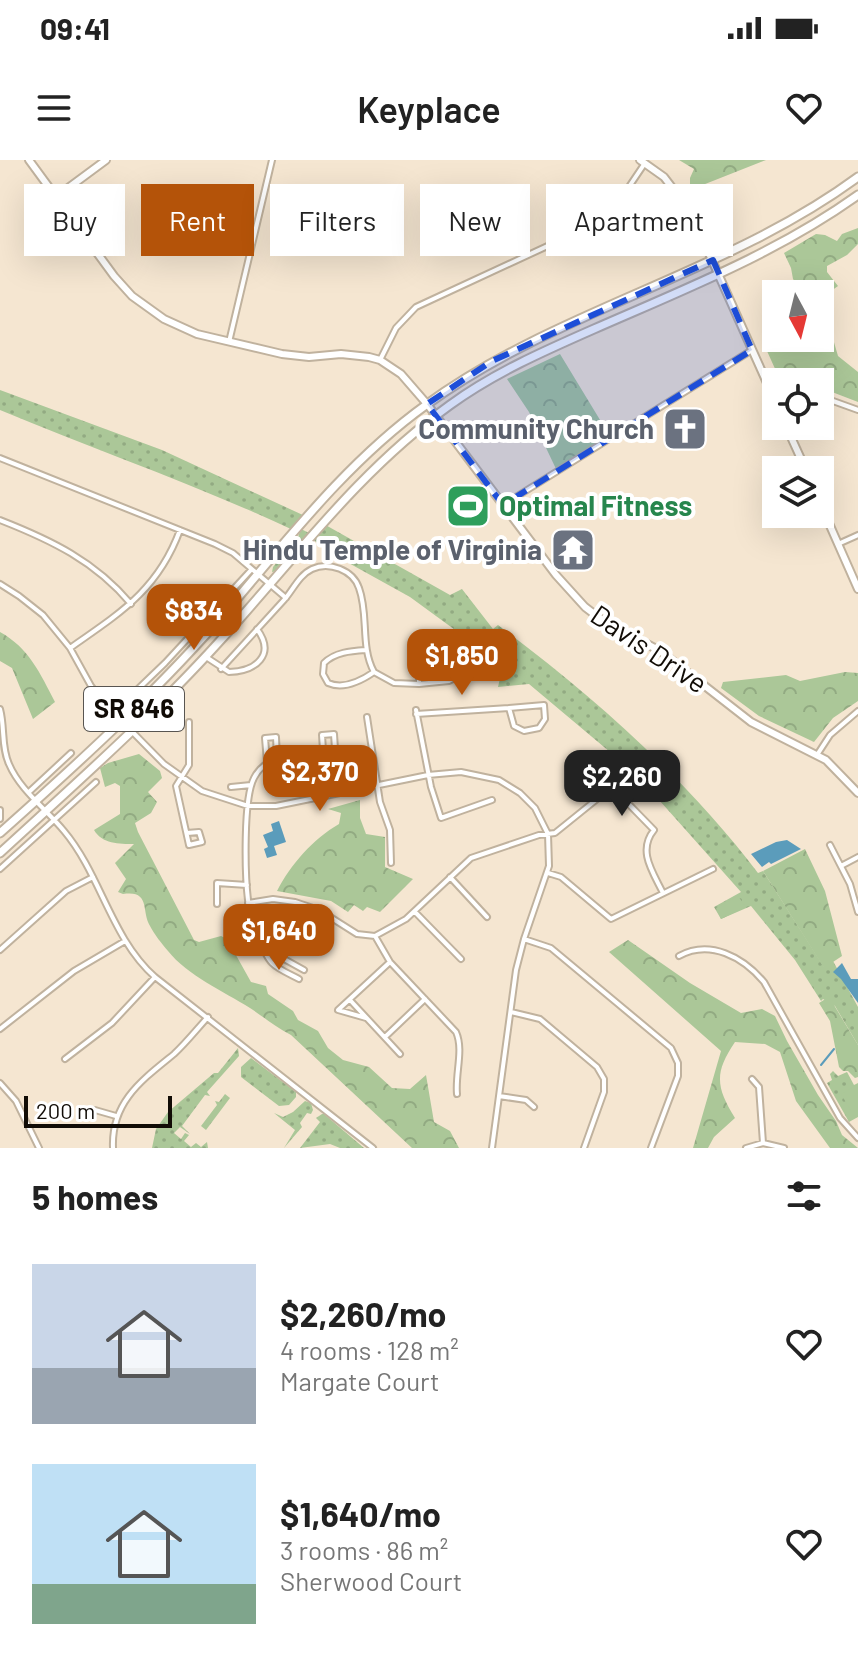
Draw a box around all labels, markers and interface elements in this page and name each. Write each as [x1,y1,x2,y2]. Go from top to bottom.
text: 09:41 [40,10,110,46]
icon: menu [32,86,76,130]
icon: heart [782,86,826,130]
text: Keyplace [357,87,501,130]
chip: Buy [24,184,125,256]
chip: Rent [141,184,254,256]
chip: Filters [270,184,404,256]
chip: New [420,184,530,256]
chip: Apartment [546,184,733,256]
north arrow [762,280,834,352]
map controls [762,280,834,528]
button: locate [762,368,834,440]
church icon: Community Church [661,405,709,453]
place label: Community Church [418,411,654,445]
button: layers [762,456,834,528]
sports icon: Optimal Fitness [444,482,492,530]
place label: Optimal Fitness [499,488,692,522]
temple icon: Hindu Temple of Virginia [549,526,597,574]
place label: Hindu Temple of Virginia [243,532,542,566]
pin: $834 [147,584,241,652]
text: $834 [165,594,223,625]
street label: Davis Drive [585,597,714,699]
pin: $1,850 [397,629,527,697]
text: $1,850 [425,639,499,670]
road number: SR 846 [84,687,184,731]
pin: $2,370 [255,745,385,813]
pin: $2,260 [557,750,687,818]
text: $2,370 [281,755,359,786]
text: $2,260 [582,760,662,791]
pin: $1,640 [214,904,344,972]
text: $1,640 [241,914,317,945]
scale bar [24,1092,172,1128]
text: 200 m [36,1097,95,1123]
icon: filters [782,1174,826,1218]
text: 5 homes [32,1176,158,1217]
text: $2,260/mo [280,1293,447,1334]
icon: home [96,1296,192,1392]
icon: heart [782,1322,826,1366]
text: 4 rooms · 128 m² [280,1334,459,1365]
text: Margate Court [280,1365,439,1396]
text: $1,640/mo [280,1493,441,1534]
icon: home [96,1496,192,1592]
icon: heart [782,1522,826,1566]
text: 3 rooms · 86 m² [280,1534,448,1565]
text: Sherwood Court [280,1565,462,1596]

